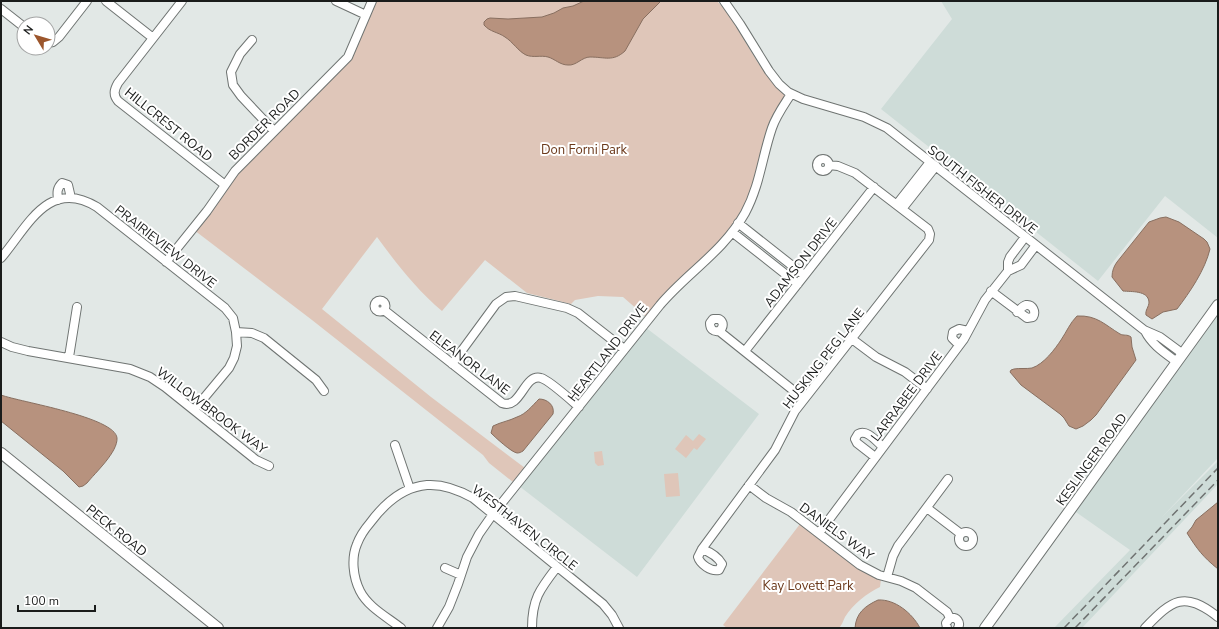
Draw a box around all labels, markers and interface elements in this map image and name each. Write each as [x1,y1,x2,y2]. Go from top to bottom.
north arrow [16,16,56,56]
text: N [20,22,37,38]
street label: HILLCREST ROAD [121,84,216,166]
street label: BORDER ROAD [225,85,304,164]
park label: Don Forni Park [541,141,628,159]
street label: SOUTH FISHER DRIVE [924,141,1041,238]
street label: PRAIRIEVIEW DRIVE [111,201,220,292]
street label: ADAMSON DRIVE [760,214,841,311]
street label: HEARTLAND DRIVE [564,300,652,405]
street label: HUSKING PEG LANE [779,305,869,413]
street label: ELEANOR LANE [425,327,513,399]
street label: LARRABEE DRIVE [867,348,947,445]
street label: WILLOWBROOK WAY [152,363,271,459]
street label: KESLINGER ROAD [1052,410,1131,509]
street label: WESTHAVEN CIRCLE [468,481,581,575]
street label: DANIELS WAY [796,499,877,565]
street label: PECK ROAD [82,501,151,561]
park label: Kay Lovett Park [763,577,854,595]
scale bar [18,587,95,613]
text: 100 m [24,593,59,609]

